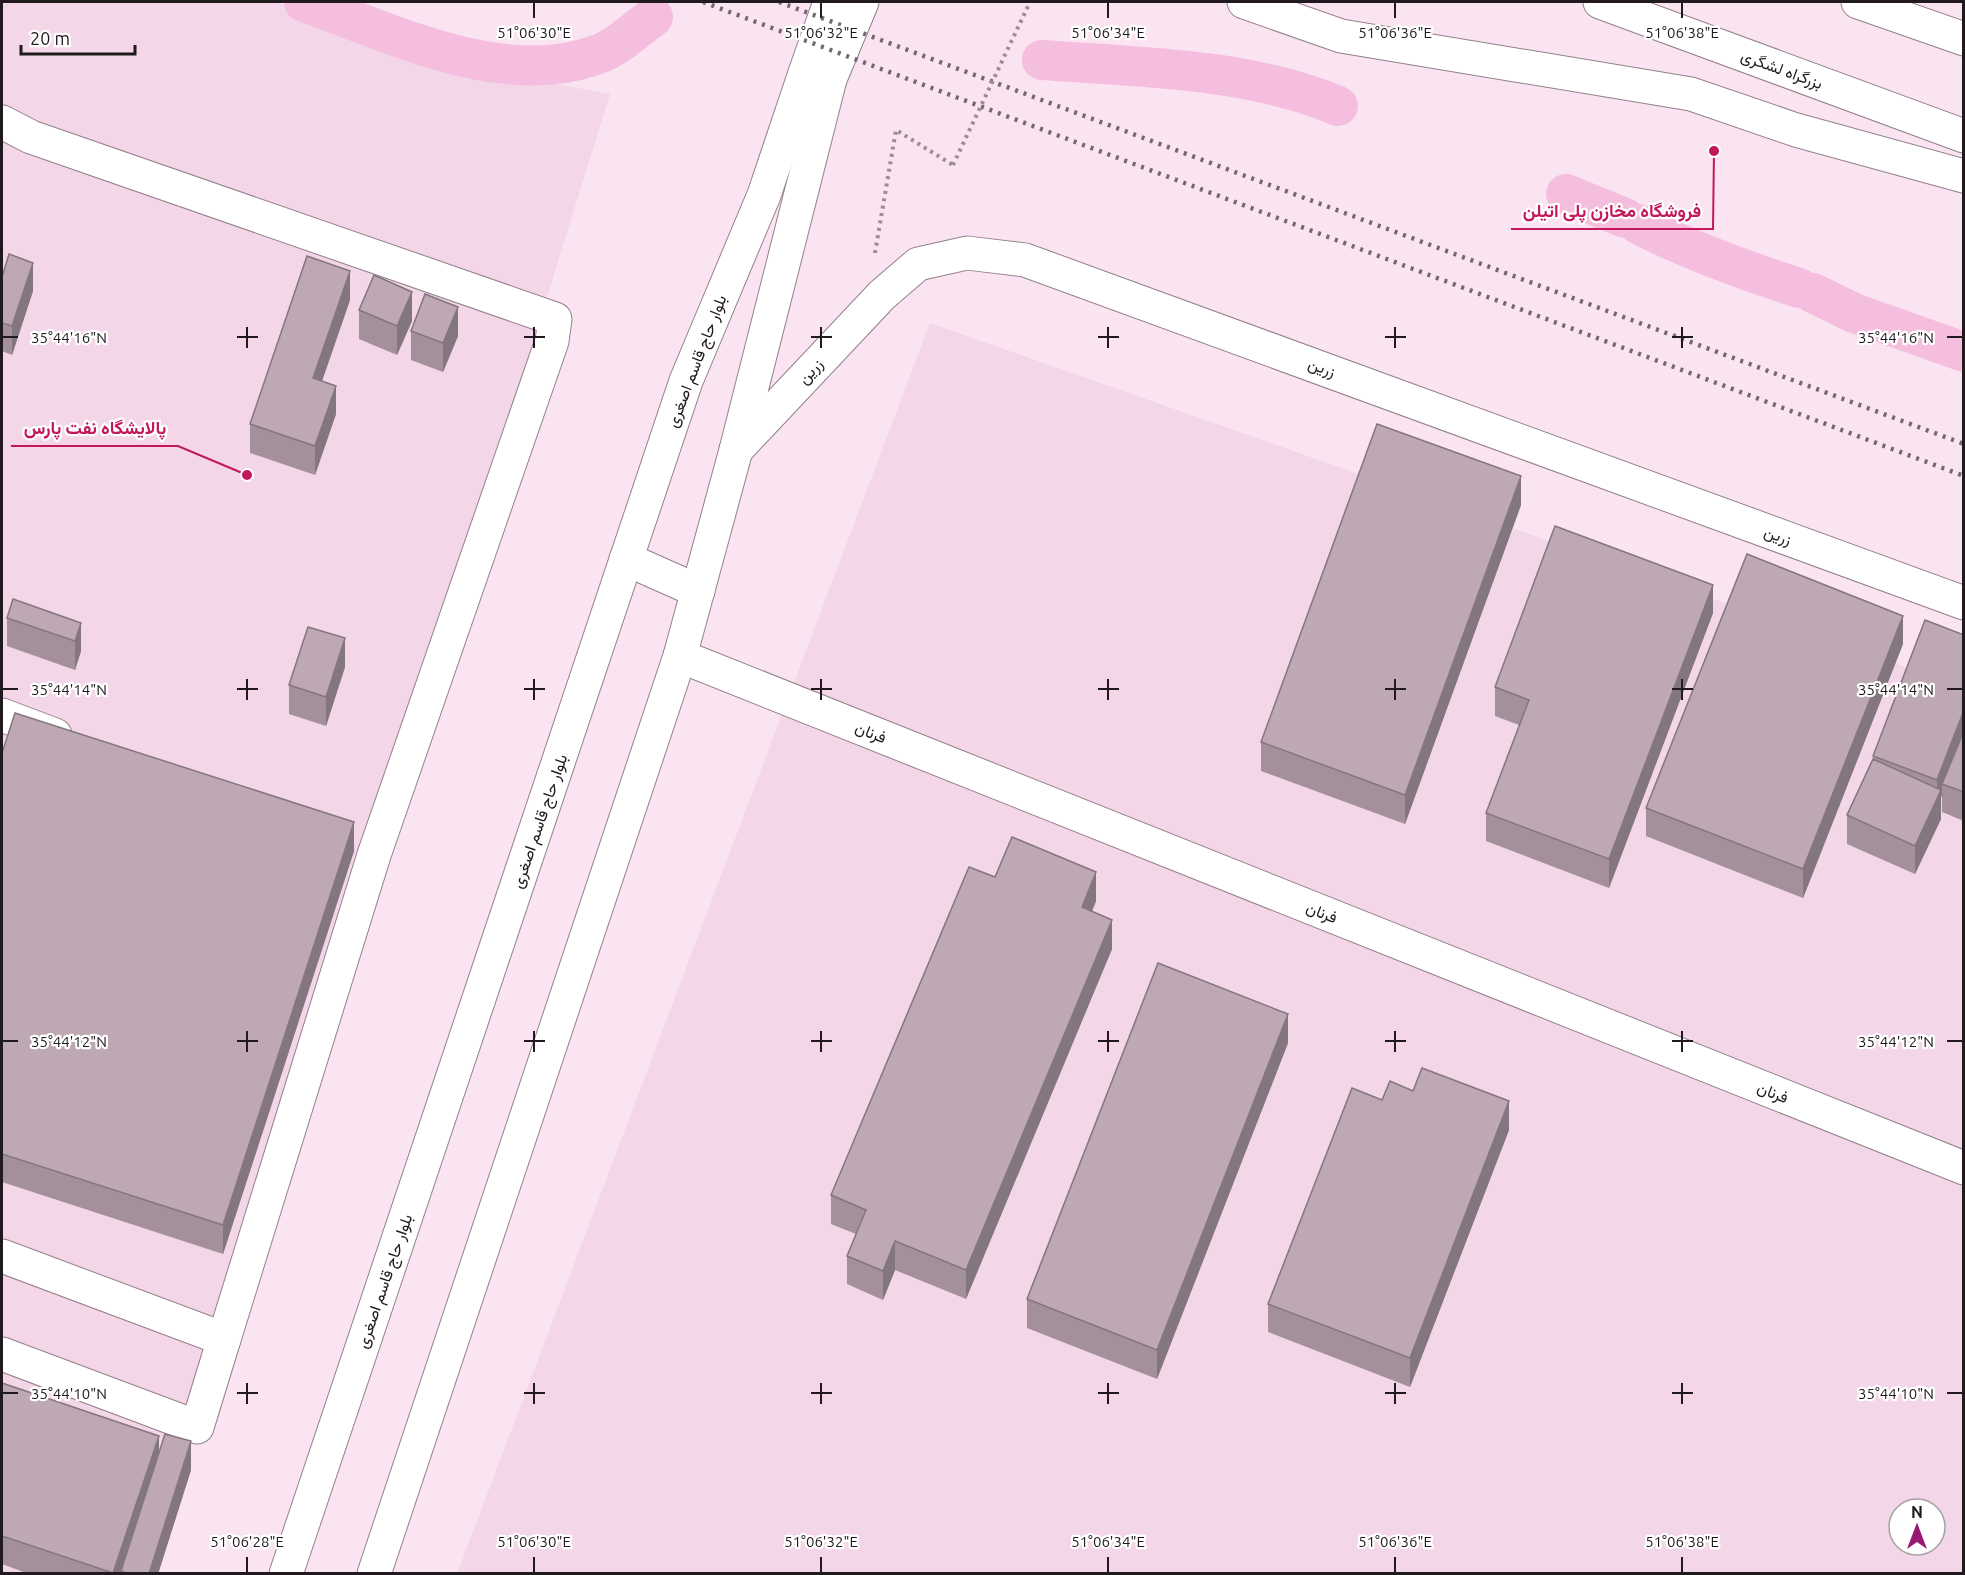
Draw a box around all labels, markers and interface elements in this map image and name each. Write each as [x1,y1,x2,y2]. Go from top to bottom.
scale bar [21,18,135,56]
text: 51°06'30"E [497,24,571,41]
text: 51°06'32"E [784,24,858,41]
text: 51°06'34"E [1071,24,1145,41]
text: 51°06'36"E [1358,24,1432,41]
text: 51°06'38"E [1645,24,1719,41]
text: 20 m [30,28,70,48]
street label: بزرگراه لشگری [1738,46,1825,94]
callout: فروشگاه مخازن پلی اتیلن [1511,193,1713,229]
text: فروشگاه مخازن پلی اتیلن [1523,200,1701,223]
street label: بلوار حاج قاسم اصغری [662,292,732,431]
text: 35°44'16"N [31,329,107,346]
text: 35°44'16"N [1858,329,1934,346]
street label: زرین [1305,354,1338,382]
street label: زرین [794,355,828,389]
callout: پالایشگاه نفت پارس [11,410,178,446]
text: پالایشگاه نفت پارس [24,417,166,440]
street label: زرین [1761,522,1794,550]
text: 35°44'14"N [31,681,107,698]
text: 35°44'14"N [1858,681,1934,698]
street label: فرنان [852,718,889,748]
street label: بلوار حاج قاسم اصغری [508,752,573,891]
street label: فرنان [1303,898,1340,928]
text: 35°44'12"N [31,1033,107,1050]
text: 35°44'12"N [1858,1033,1934,1050]
street label: فرنان [1754,1078,1791,1108]
street label: بلوار حاج قاسم اصغری [353,1212,418,1351]
text: 35°44'10"N [31,1385,107,1402]
text: 35°44'10"N [1858,1385,1934,1402]
north arrow [1887,1497,1947,1557]
text: N [1911,1503,1923,1521]
text: 51°06'28"E [210,1533,284,1550]
text: 51°06'30"E [497,1533,571,1550]
text: 51°06'32"E [784,1533,858,1550]
text: 51°06'34"E [1071,1533,1145,1550]
text: 51°06'36"E [1358,1533,1432,1550]
text: 51°06'38"E [1645,1533,1719,1550]

